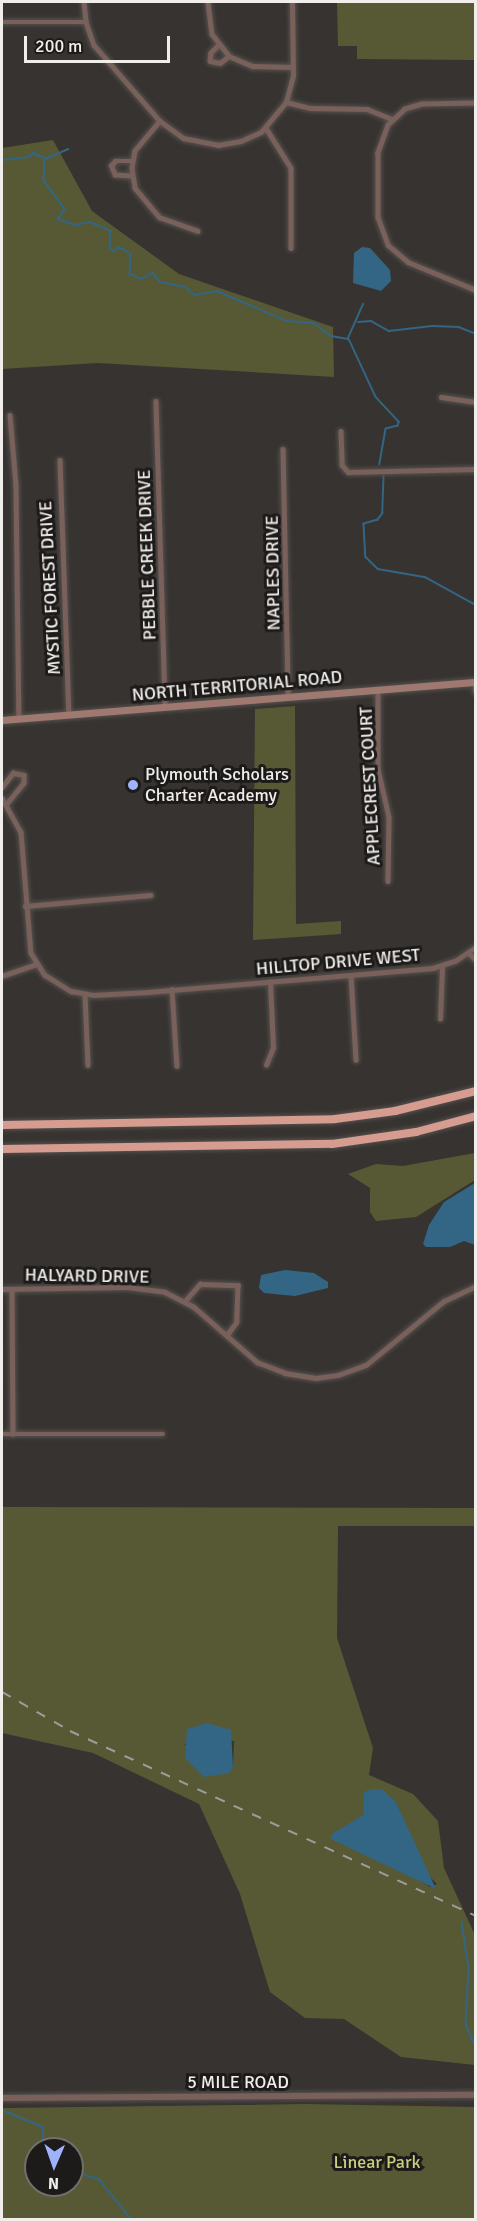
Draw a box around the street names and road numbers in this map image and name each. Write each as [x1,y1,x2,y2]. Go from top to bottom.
street label: PEBBLE CREEK DRIVE [133,469,161,641]
street label: MYSTIC FOREST DRIVE [35,501,65,675]
street label: NAPLES DRIVE [261,515,285,631]
street label: NORTH TERRITORIAL ROAD [131,666,343,706]
street label: APPLECREST COURT [355,706,385,866]
street label: HILLTOP DRIVE WEST [255,944,421,980]
street label: HALYARD DRIVE [25,1264,149,1288]
street label: 5 MILE ROAD [187,2071,289,2093]

